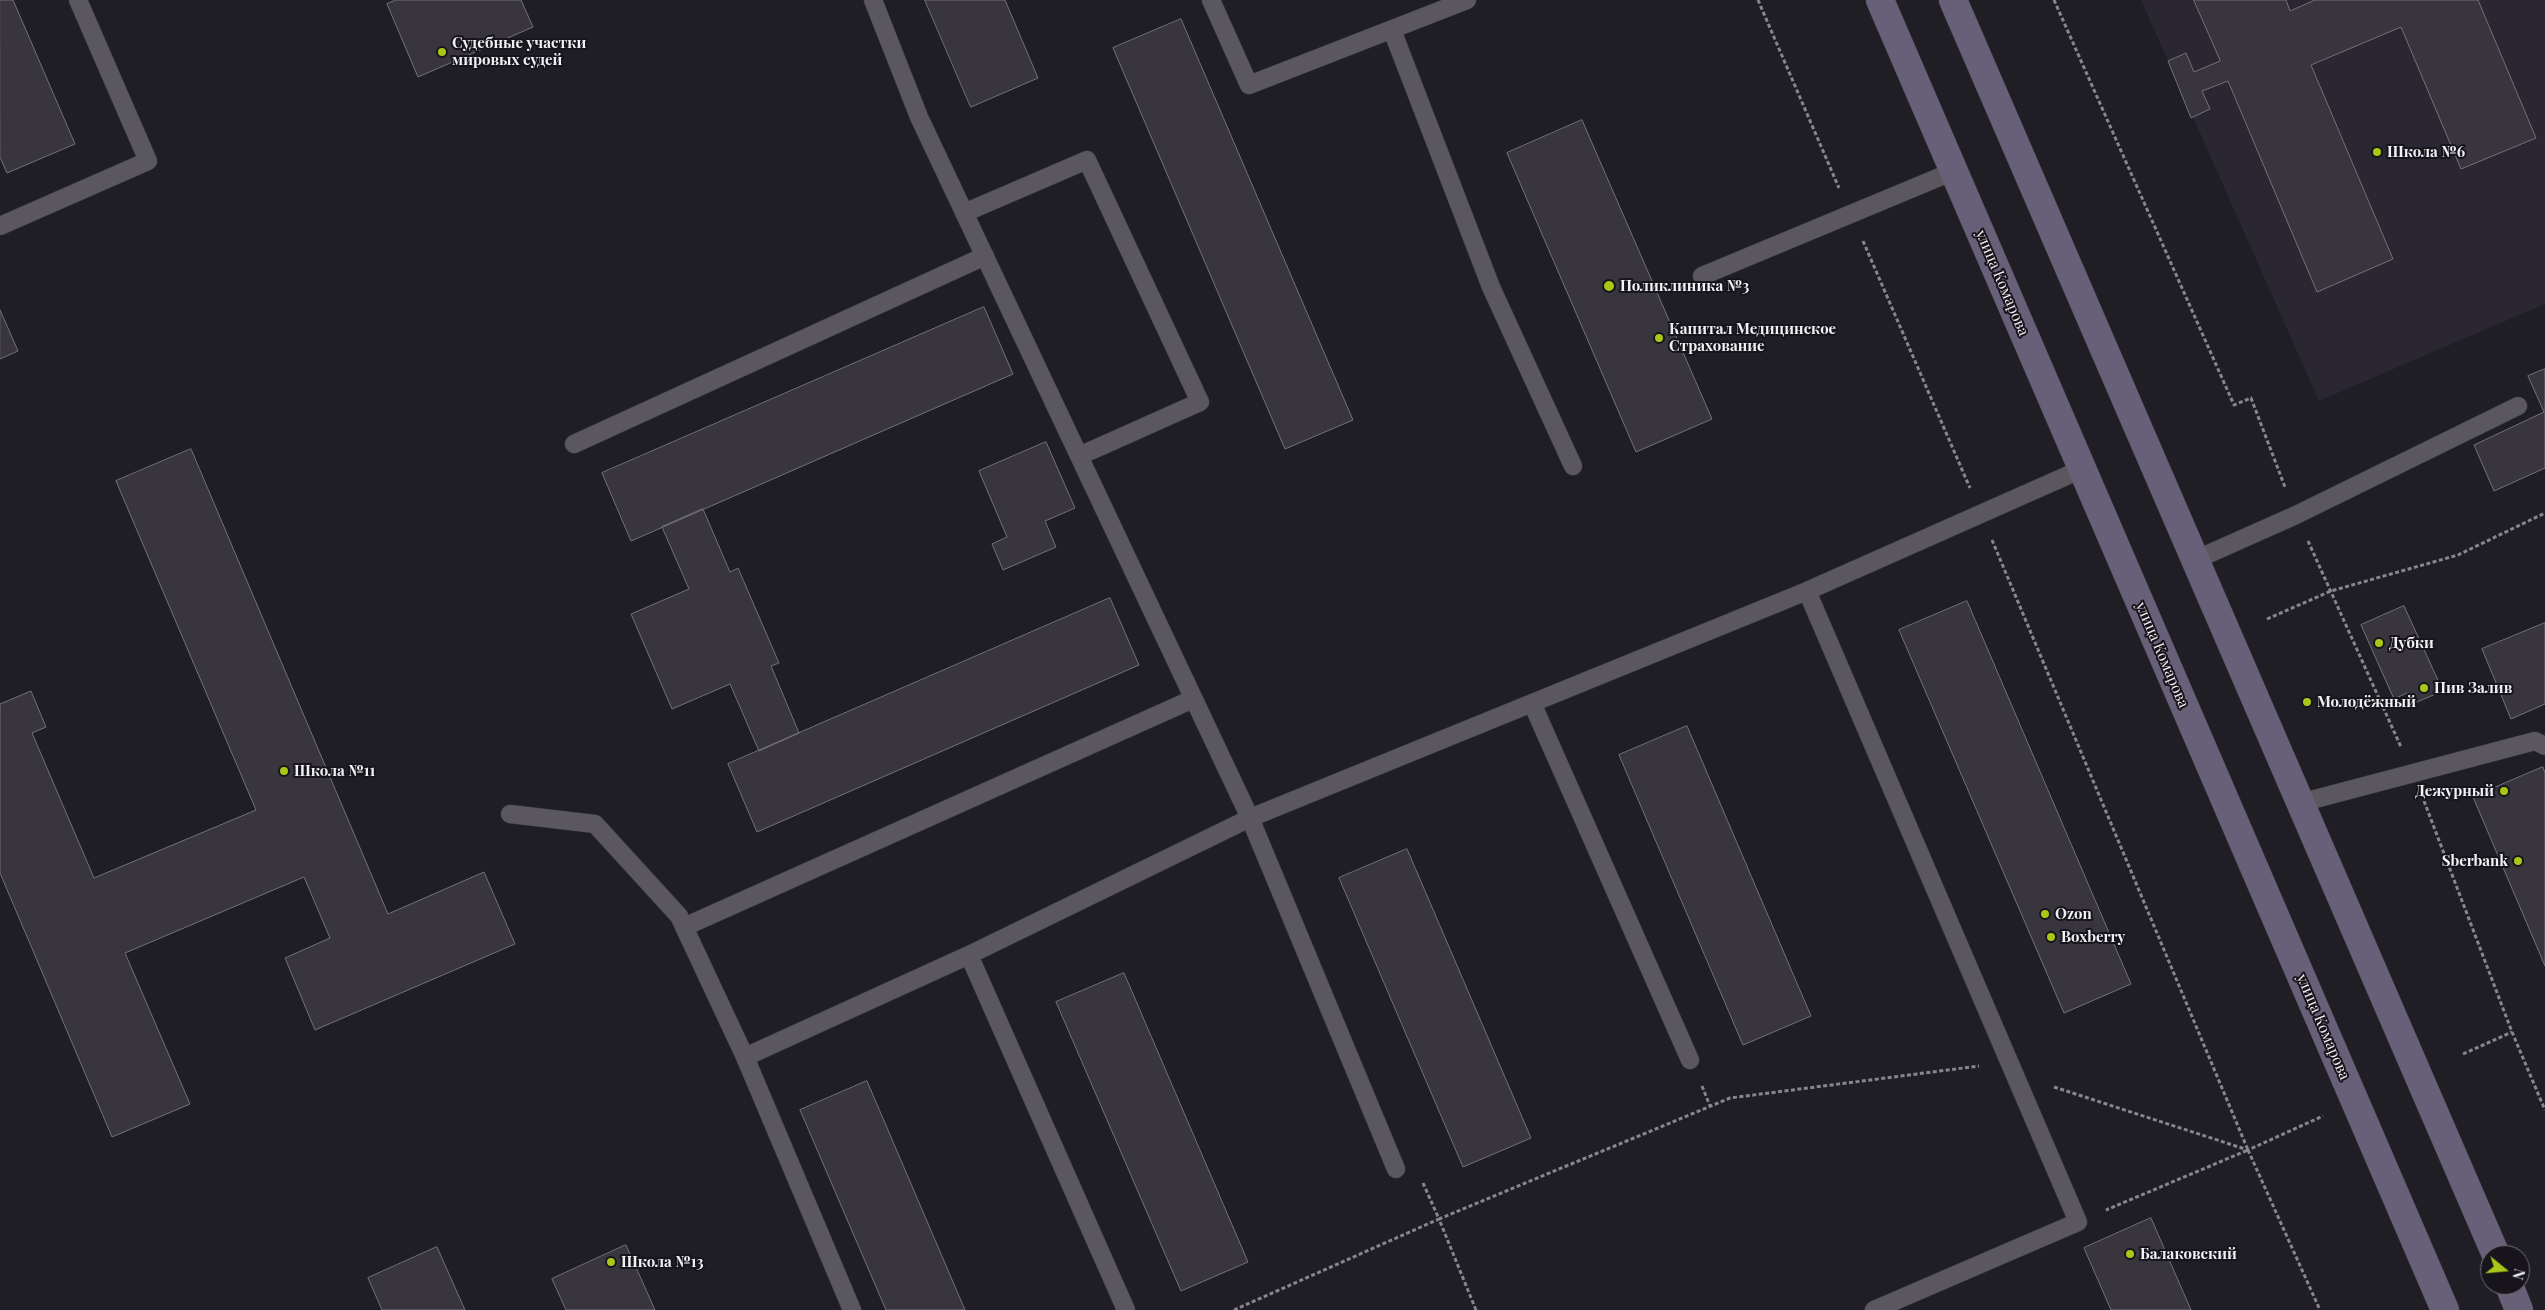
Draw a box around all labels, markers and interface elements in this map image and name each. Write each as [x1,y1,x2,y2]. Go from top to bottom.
place label: Судебные участки мировых судей [452,34,586,69]
marker: Судебные участки мировых судей [436,46,448,58]
place label: Школа №6 [2387,143,2465,161]
marker: Школа №6 [2371,146,2383,158]
street label: улица Комарова [1972,227,2032,339]
place label: Поликлиника №3 [1620,277,1749,295]
marker: Поликлиника №3 [1602,279,1616,293]
place label: Капитал Медицинское Страхование [1669,320,1836,355]
marker: Капитал Медицинское Страхование [1653,332,1665,344]
street label: улица Комарова [2132,599,2192,711]
place label: Дубки [2389,634,2434,652]
marker: Дубки [2373,637,2385,649]
place label: Пив Залив [2434,679,2512,697]
marker: Пив Залив [2418,682,2430,694]
place label: Молодёжный [2317,693,2416,711]
marker: Молодёжный [2301,696,2313,708]
place label: Школа №11 [294,762,375,780]
marker: Школа №11 [278,765,290,777]
place label: Дежурный [2415,782,2494,800]
marker: Дежурный [2498,785,2510,797]
place label: Sberbank [2442,852,2508,870]
marker: Sberbank [2512,855,2524,867]
place label: Ozon [2055,905,2092,923]
marker: Ozon [2039,908,2051,920]
place label: Boxberry [2061,928,2125,946]
marker: Boxberry [2045,931,2057,943]
street label: улица Комарова [2293,971,2353,1083]
place label: Балаковский [2140,1245,2237,1263]
north arrow [2480,1245,2530,1295]
marker: Балаковский [2124,1248,2136,1260]
place label: Школа №13 [621,1253,704,1271]
marker: Школа №13 [605,1256,617,1268]
text: N [2508,1267,2529,1282]

